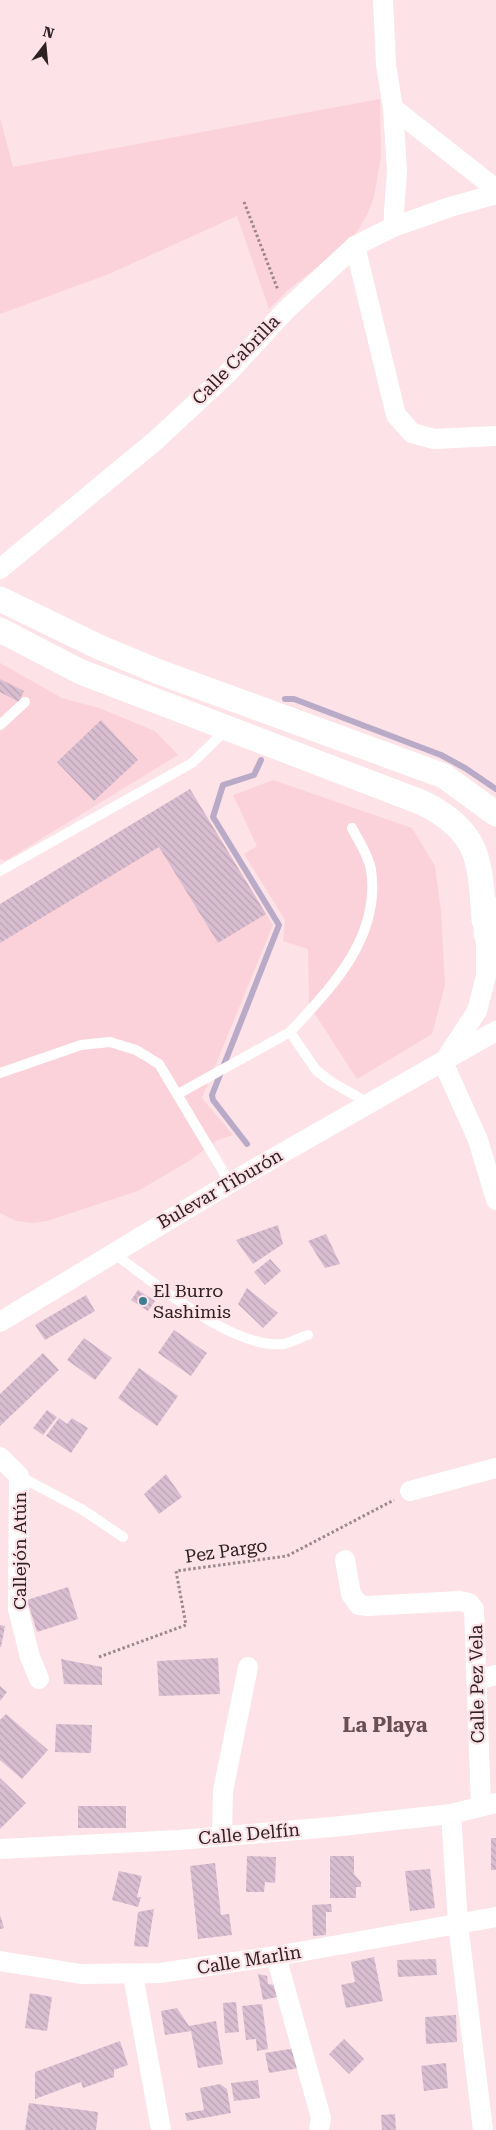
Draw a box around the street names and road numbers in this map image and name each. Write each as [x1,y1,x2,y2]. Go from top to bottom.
street label: Calle Cabrilla [188,310,284,409]
street label: Bulevar Tiburón [154,1144,286,1233]
street label: Callejón Atún [9,1492,30,1610]
street label: Pez Pargo [183,1534,268,1567]
street label: Calle Pez Vela [465,1624,488,1744]
street label: Calle Delfín [197,1819,301,1848]
street label: Calle Marlin [195,1941,303,1978]

